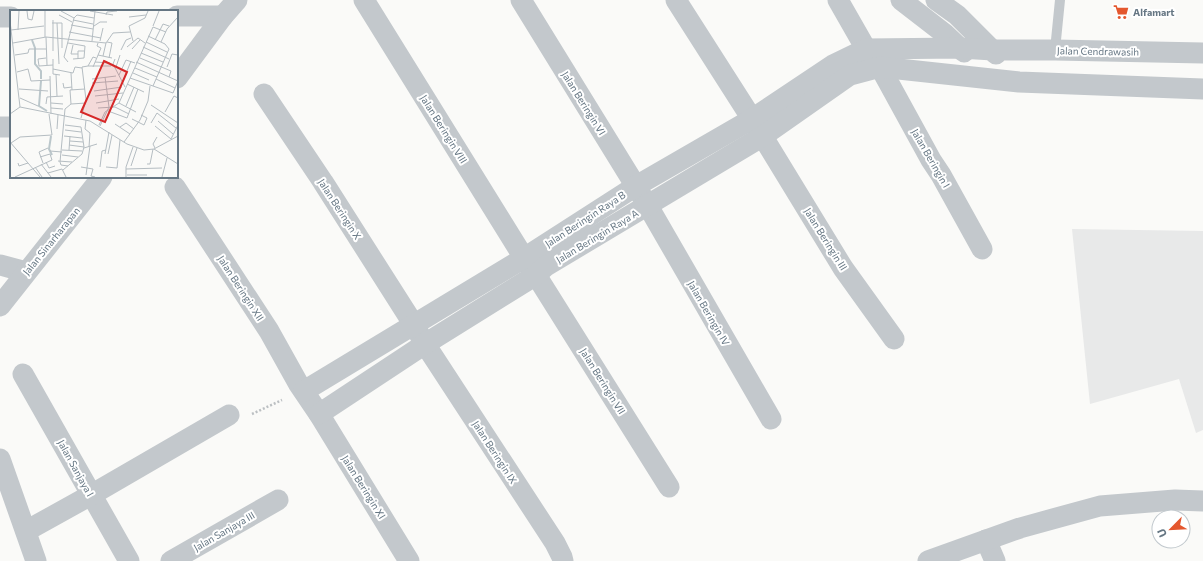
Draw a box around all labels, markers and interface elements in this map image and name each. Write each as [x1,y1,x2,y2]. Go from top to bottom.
supermarket icon: Alfamart [1112,3,1130,21]
place label: Alfamart [1133,6,1175,18]
inset map [10,10,178,178]
street label: Jalan Cendrawasih [1057,44,1139,58]
street label: Jalan Beringin VI [560,69,608,137]
street label: Jalan Beringin VIII [418,93,470,165]
street label: Jalan Beringin I [909,126,953,190]
street label: Jalan Beringin X [316,176,364,242]
street label: Jalan Beringin Raya B [542,188,628,250]
street label: Jalan Sinarharapan [20,205,82,277]
street label: Jalan Beringin III [802,205,850,273]
street label: Jalan Beringin Raya A [554,207,641,265]
street label: Jalan Beringin XII [215,253,267,323]
street label: Jalan Beringin IV [686,278,732,348]
street label: Jalan Beringin VII [578,346,628,416]
street label: Jalan Beringin IX [470,418,520,486]
street label: Jalan Sanjaya I [55,438,97,498]
street label: Jalan Beringin XI [340,453,388,521]
street label: Jalan Sanjaya III [191,509,257,553]
north arrow [1151,509,1191,549]
text: U [1154,527,1169,540]

